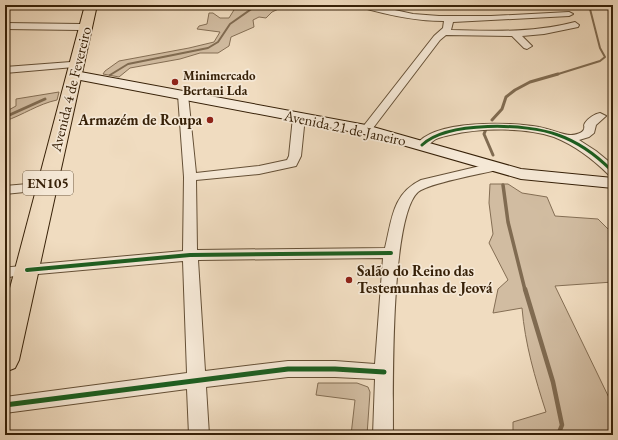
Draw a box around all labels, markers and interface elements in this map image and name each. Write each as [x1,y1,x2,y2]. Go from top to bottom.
street label: Avenida 4 de Fevereiro [46,24,95,154]
place label: Minimercado Bertani Lda [183,67,256,99]
marker: Minimercado Bertani Lda [170,77,180,87]
street label: Avenida 21 de Janeiro [281,105,408,150]
place label: Armazém de Roupa [77,110,202,129]
marker: Armazém de Roupa [205,115,215,125]
road number: EN105 [23,171,73,195]
place label: Salão do Reino das Testemunhas de Jeová [357,261,493,297]
marker: Salão do Reino das Testemunhas de Jeová [344,275,354,285]

